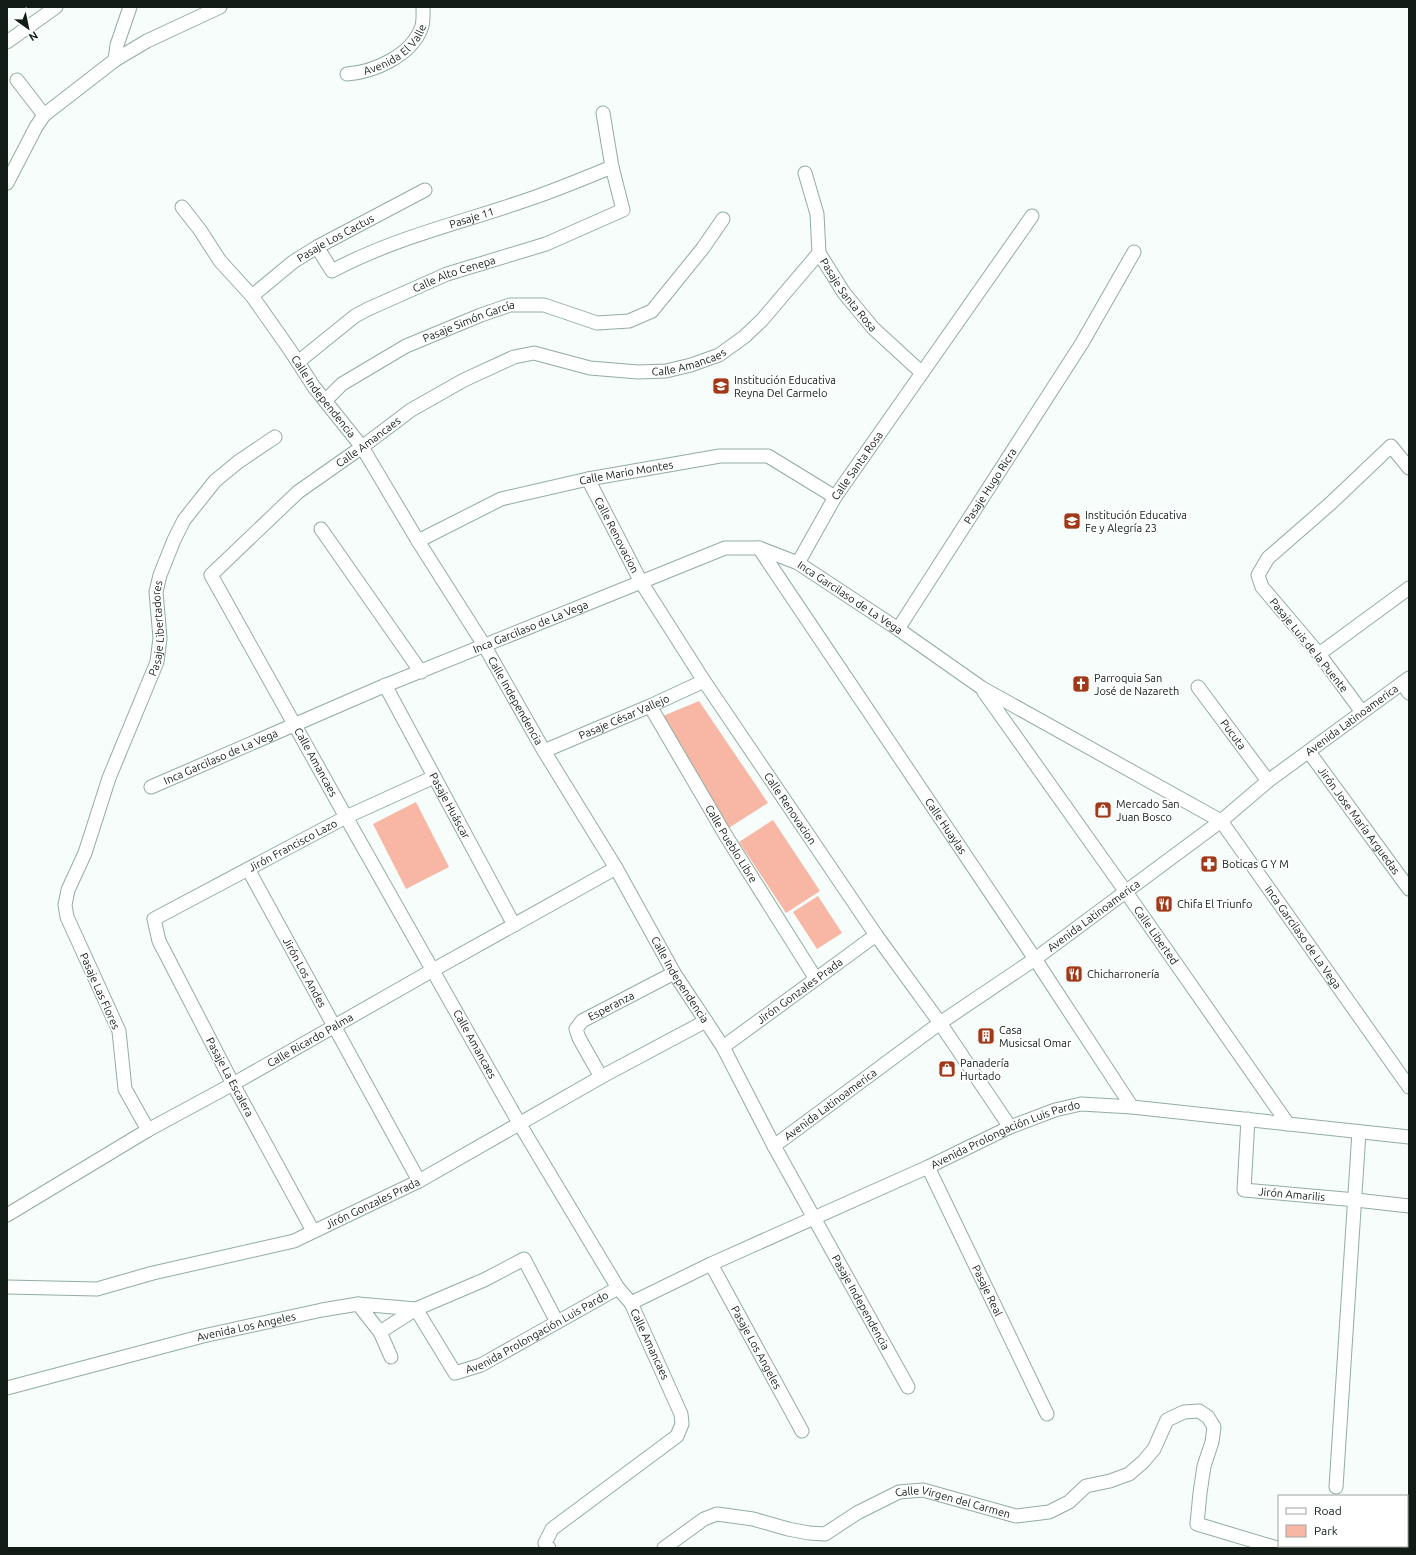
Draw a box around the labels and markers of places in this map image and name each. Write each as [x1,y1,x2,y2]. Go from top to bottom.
place label: Institución Educativa Reyna Del Carmelo [734,374,836,399]
school or university icon: Institución Educativa Reyna Del Carmelo [711,376,731,396]
place label: Institución Educativa Fe y Alegría 23 [1085,509,1187,534]
school or university icon: Institución Educativa Fe y Alegría 23 [1062,511,1082,531]
place label: Parroquia San José de Nazareth [1094,672,1179,697]
church icon: Parroquia San José de Nazareth [1071,674,1091,694]
place label: Mercado San Juan Bosco [1116,798,1180,823]
shop icon: Mercado San Juan Bosco [1093,800,1113,820]
pharmacy icon: Boticas G Y M [1199,854,1219,874]
place label: Boticas G Y M [1222,858,1289,870]
restaurant icon: Chifa El Triunfo [1154,894,1174,914]
place label: Chifa El Triunfo [1177,898,1252,910]
restaurant icon: Chicharronería [1064,964,1084,984]
place label: Chicharronería [1087,968,1159,980]
place label: Casa Musicsal Omar [999,1024,1072,1049]
building icon: Casa Musicsal Omar [976,1026,996,1046]
place label: Panadería Hurtado [960,1057,1009,1082]
shop icon: Panadería Hurtado [937,1059,957,1079]

